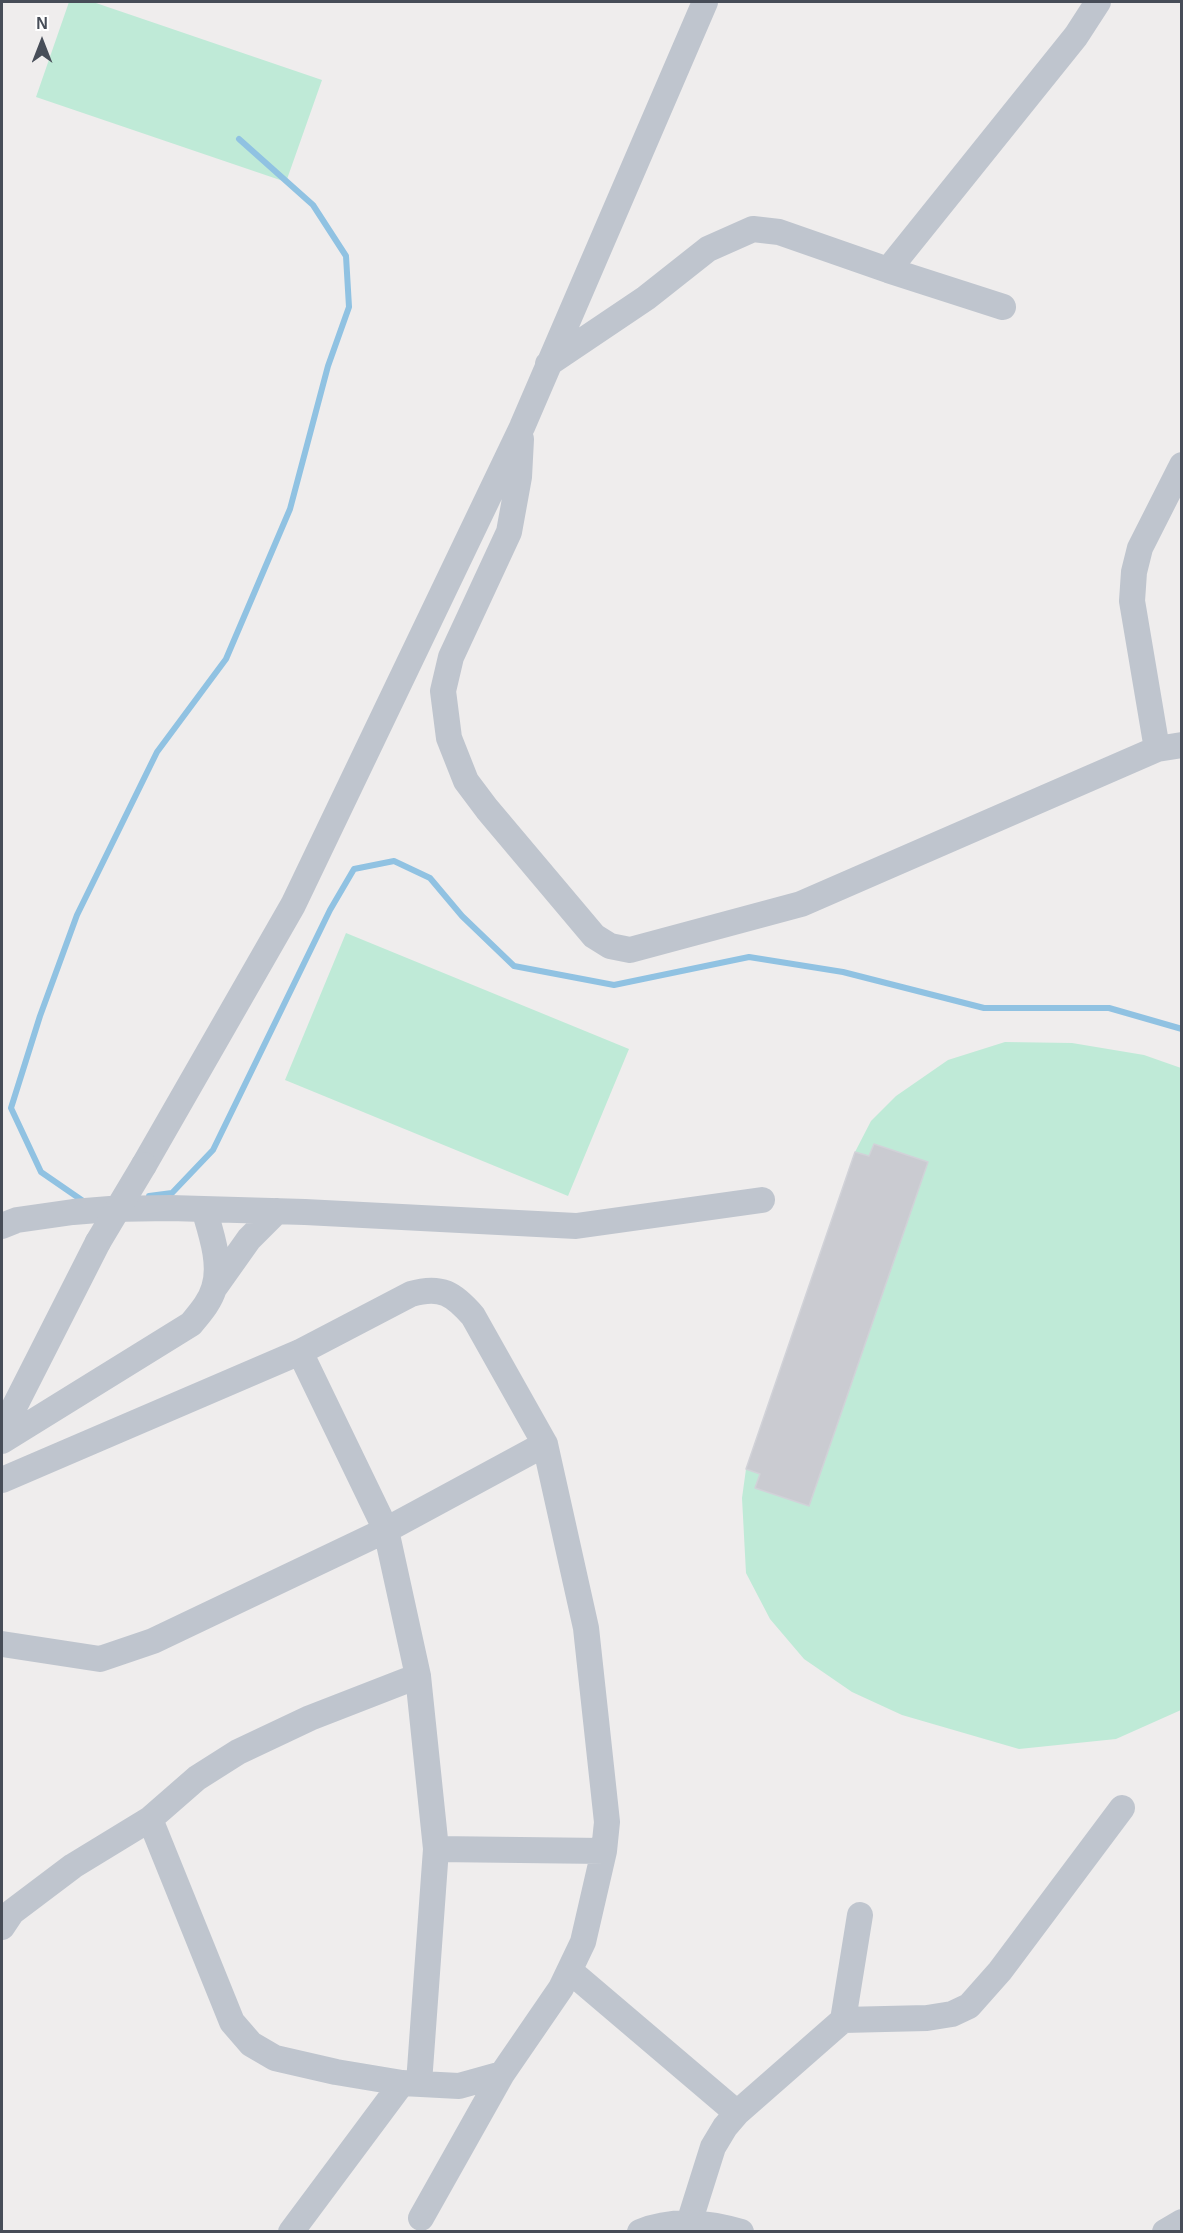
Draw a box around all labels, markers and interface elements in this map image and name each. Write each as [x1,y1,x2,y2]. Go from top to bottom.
north arrow [12,12,72,72]
text: N [36,15,48,32]

